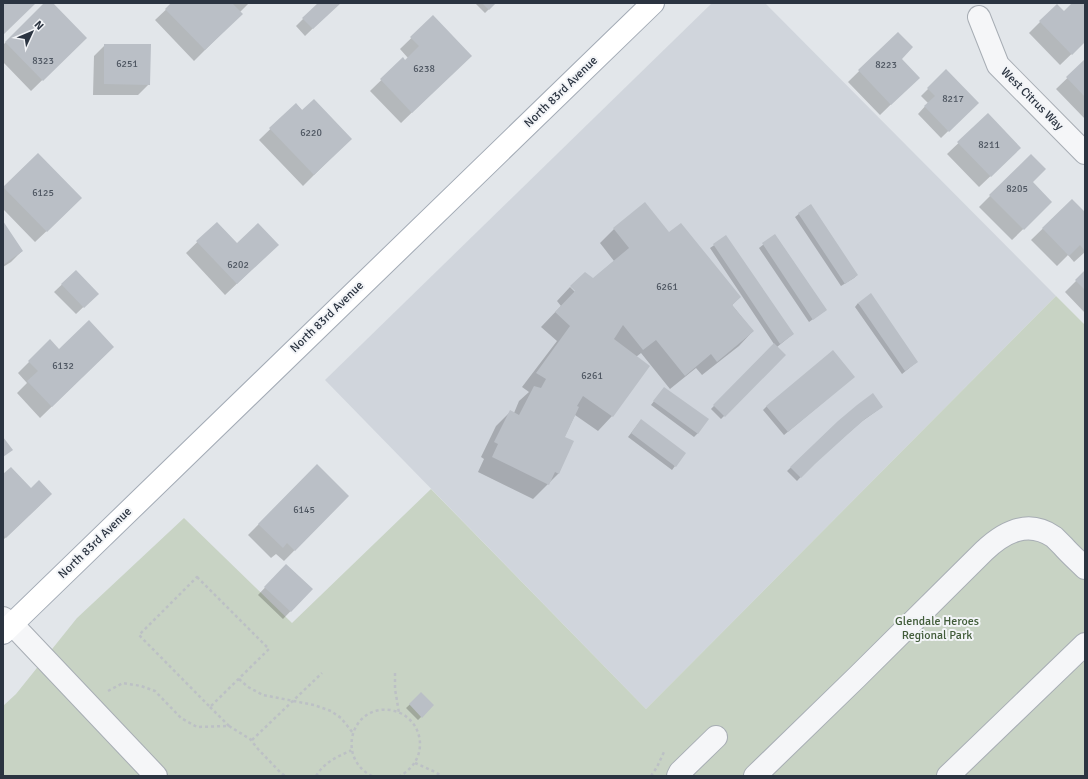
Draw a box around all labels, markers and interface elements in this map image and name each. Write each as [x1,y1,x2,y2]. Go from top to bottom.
north arrow [12,12,52,52]
text: N [31,18,46,33]
street label: North 83rd Avenue [521,53,601,131]
house number: 8323 [32,55,54,67]
house number: 6251 [116,58,138,70]
house number: 8223 [875,59,897,71]
house number: 6238 [413,63,435,75]
street label: West Citrus Way [997,64,1067,134]
house number: 8217 [942,93,964,105]
house number: 6220 [300,127,322,139]
house number: 8211 [978,139,1000,151]
house number: 8205 [1006,183,1028,195]
house number: 6125 [32,187,54,199]
house number: 6202 [227,259,249,271]
street label: North 83rd Avenue [287,278,367,356]
house number: 6261 [656,281,678,293]
house number: 6132 [52,360,74,372]
house number: 6261 [581,370,603,382]
street label: North 83rd Avenue [55,504,135,582]
house number: 6145 [293,504,315,516]
park label: Glendale Heroes Regional Park [895,614,979,643]

